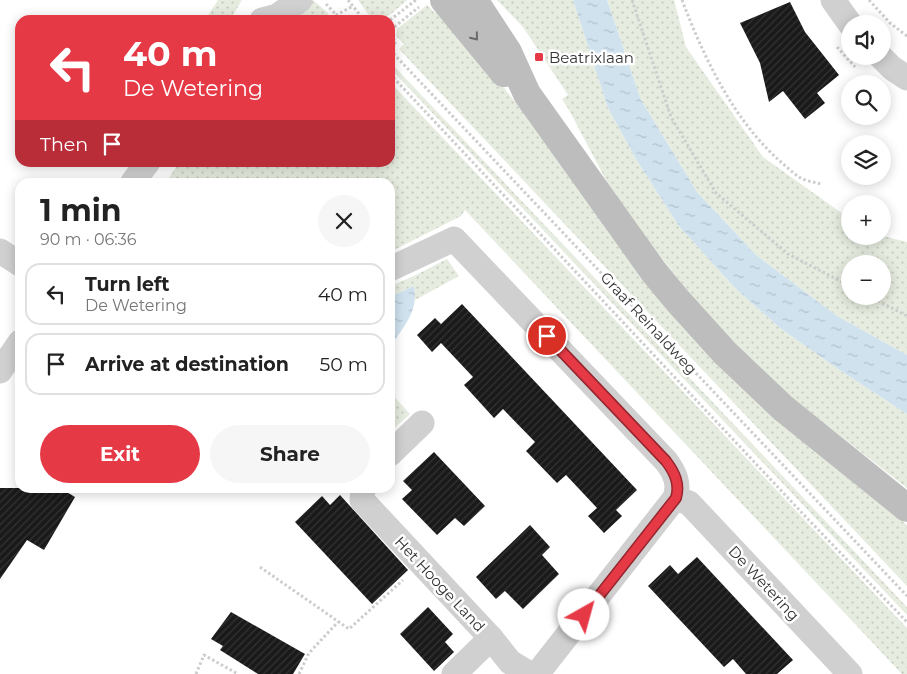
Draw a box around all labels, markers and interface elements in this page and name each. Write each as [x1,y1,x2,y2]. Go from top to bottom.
map controls [841,15,891,305]
button: sound [841,15,891,65]
text: 40 m [123,32,218,75]
one-way arrow [470,32,479,41]
icon: left [40,35,105,100]
place label: Beatrixlaan [549,48,634,67]
marker: Beatrixlaan [533,51,545,63]
text: De Wetering [123,75,263,102]
button: search [841,75,891,125]
icon: arrive [98,130,126,158]
text: Then [40,133,88,156]
button: layers [841,135,891,185]
text: 1 min [40,192,121,229]
button: close [318,195,370,247]
button: + [841,195,891,245]
text: 90 m · 06:36 [40,230,136,249]
button: − [841,255,891,305]
street label: Graaf Reinaldweg [597,268,701,378]
text: Turn left [85,273,170,296]
icon: left [42,280,70,308]
text: 40 m [318,283,368,306]
text: De Wetering [85,296,187,315]
pin [526,315,568,357]
icon: arrive [533,322,561,350]
icon: arrive [42,350,70,378]
text: Arrive at destination [85,353,289,376]
text: 50 m [320,353,368,376]
button: Exit [40,425,200,483]
button: Share [210,425,370,483]
street label: Het Hooge Land [391,532,489,636]
street label: De Wetering [724,542,804,624]
position arrow [557,588,609,640]

